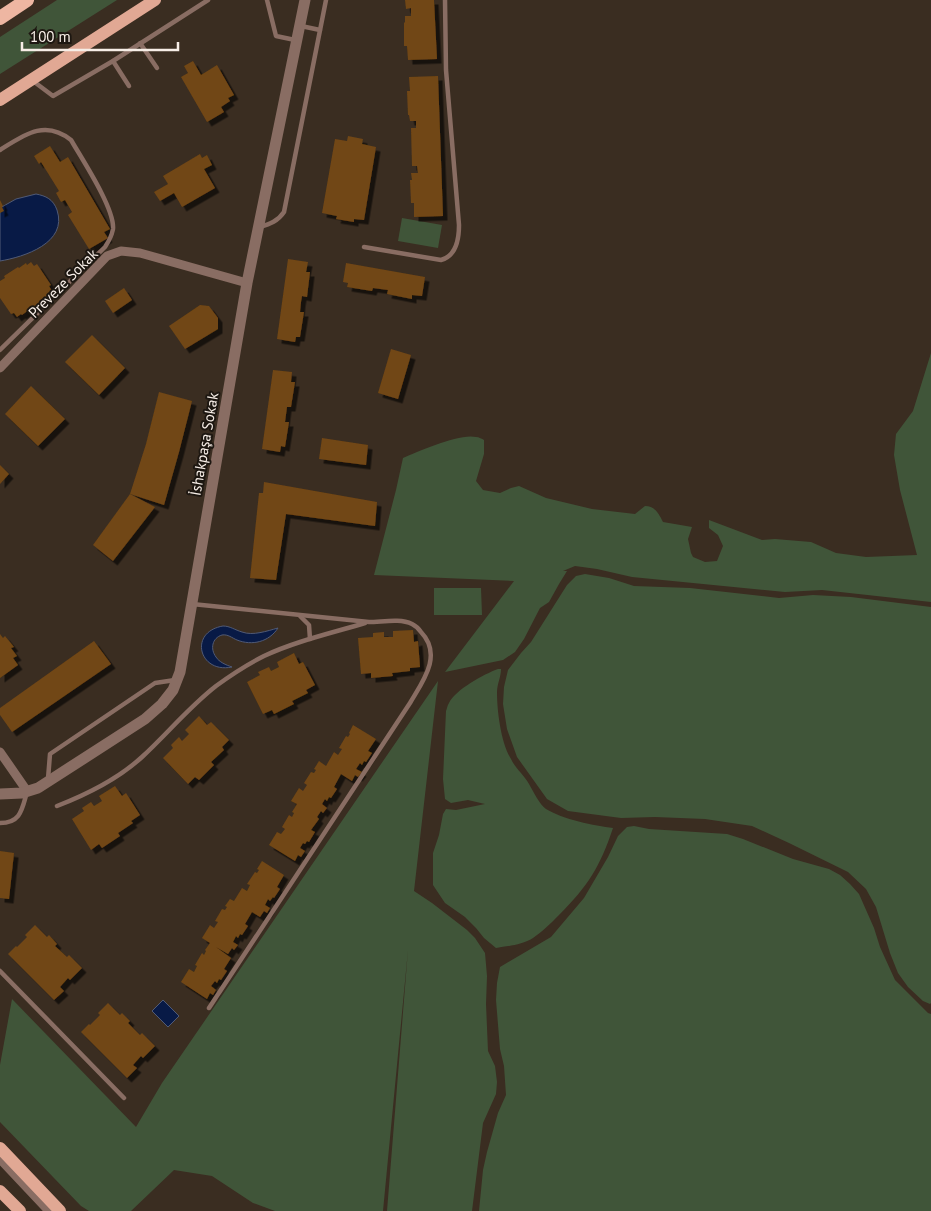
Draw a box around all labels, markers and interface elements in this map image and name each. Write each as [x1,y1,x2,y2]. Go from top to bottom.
scale bar [22,20,179,52]
text: 100 m [30,27,71,46]
street label: Preveze Sokak [24,244,102,322]
street label: İshakpaşa Sokak [186,390,223,497]

